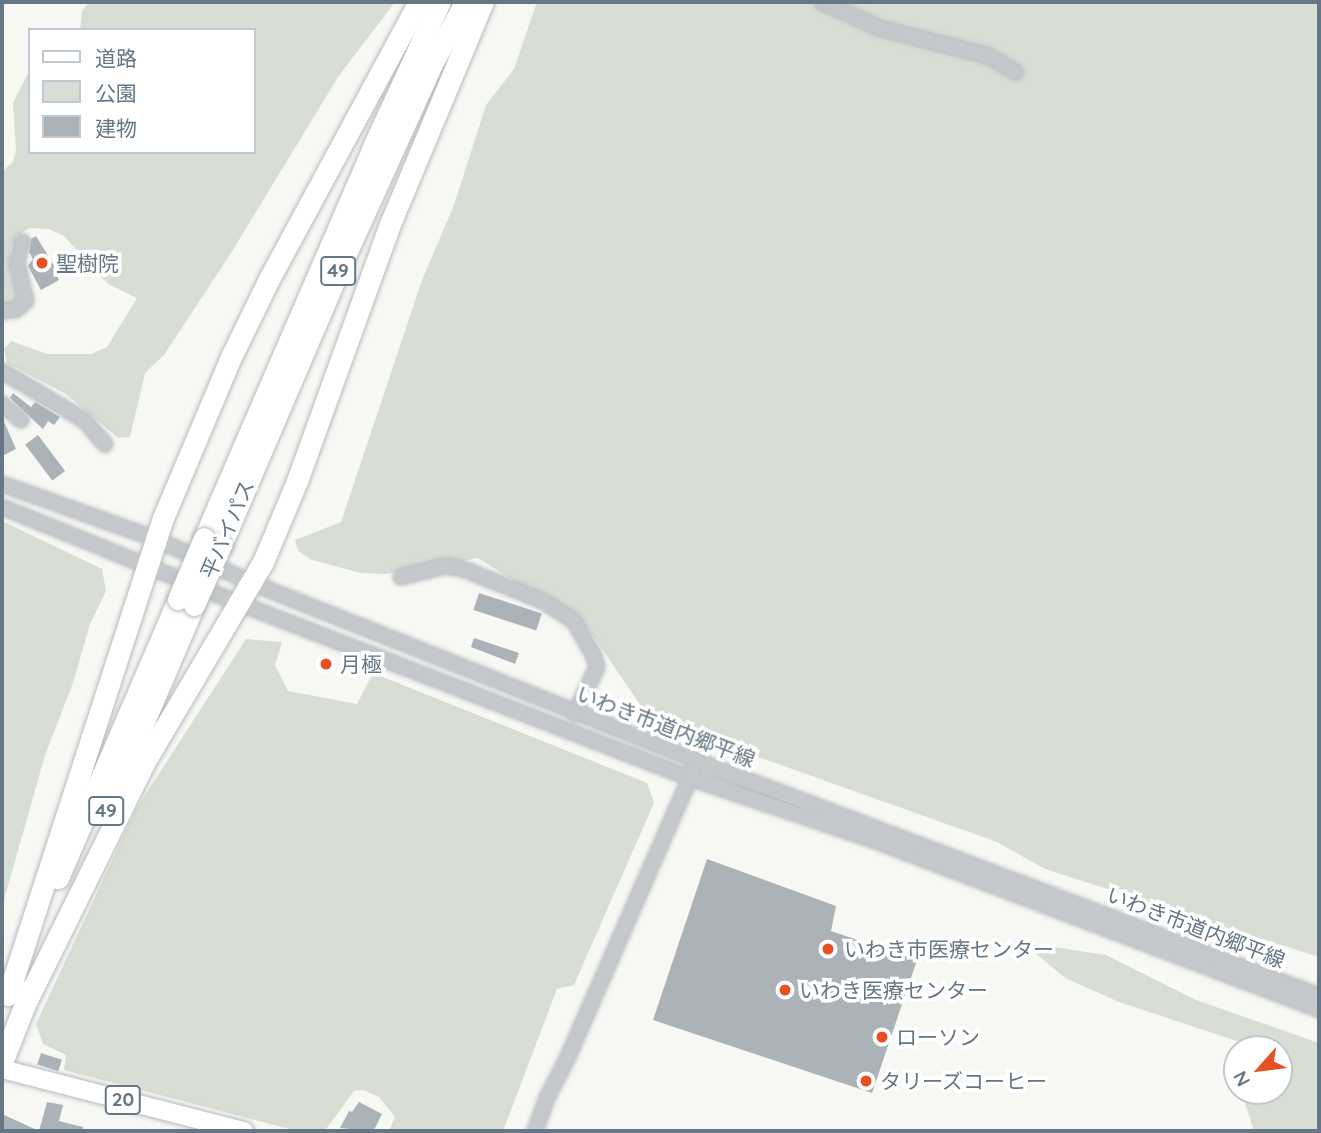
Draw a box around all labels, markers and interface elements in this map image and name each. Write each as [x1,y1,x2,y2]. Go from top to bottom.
legend [28,28,256,154]
text: 道路 [95,45,137,71]
text: 公園 [95,80,137,106]
text: 建物 [95,115,137,141]
place label: 聖樹院 [56,250,119,276]
marker: 聖樹院 [34,255,50,271]
road number: 49 [319,256,357,286]
street label: 平バイパス [195,476,259,582]
place label: 月極 [340,651,382,677]
marker: 月極 [318,656,334,672]
street label: いわき市道内郷平線 [573,680,759,772]
road number: 49 [87,796,125,826]
street label: いわき市道内郷平線 [1103,881,1289,973]
place label: いわき市医療センター [844,936,1054,962]
marker: いわき市医療センター [818,939,838,959]
place label: いわき医療センター [799,977,988,1003]
marker: いわき医療センター [777,982,793,998]
place label: ローソン [896,1024,980,1050]
marker: ローソン [874,1029,890,1045]
north arrow [1223,1035,1293,1105]
text: N [1227,1067,1255,1091]
place label: タリーズコーヒー [880,1068,1048,1094]
marker: タリーズコーヒー [858,1073,874,1089]
road number: 20 [104,1084,142,1116]

